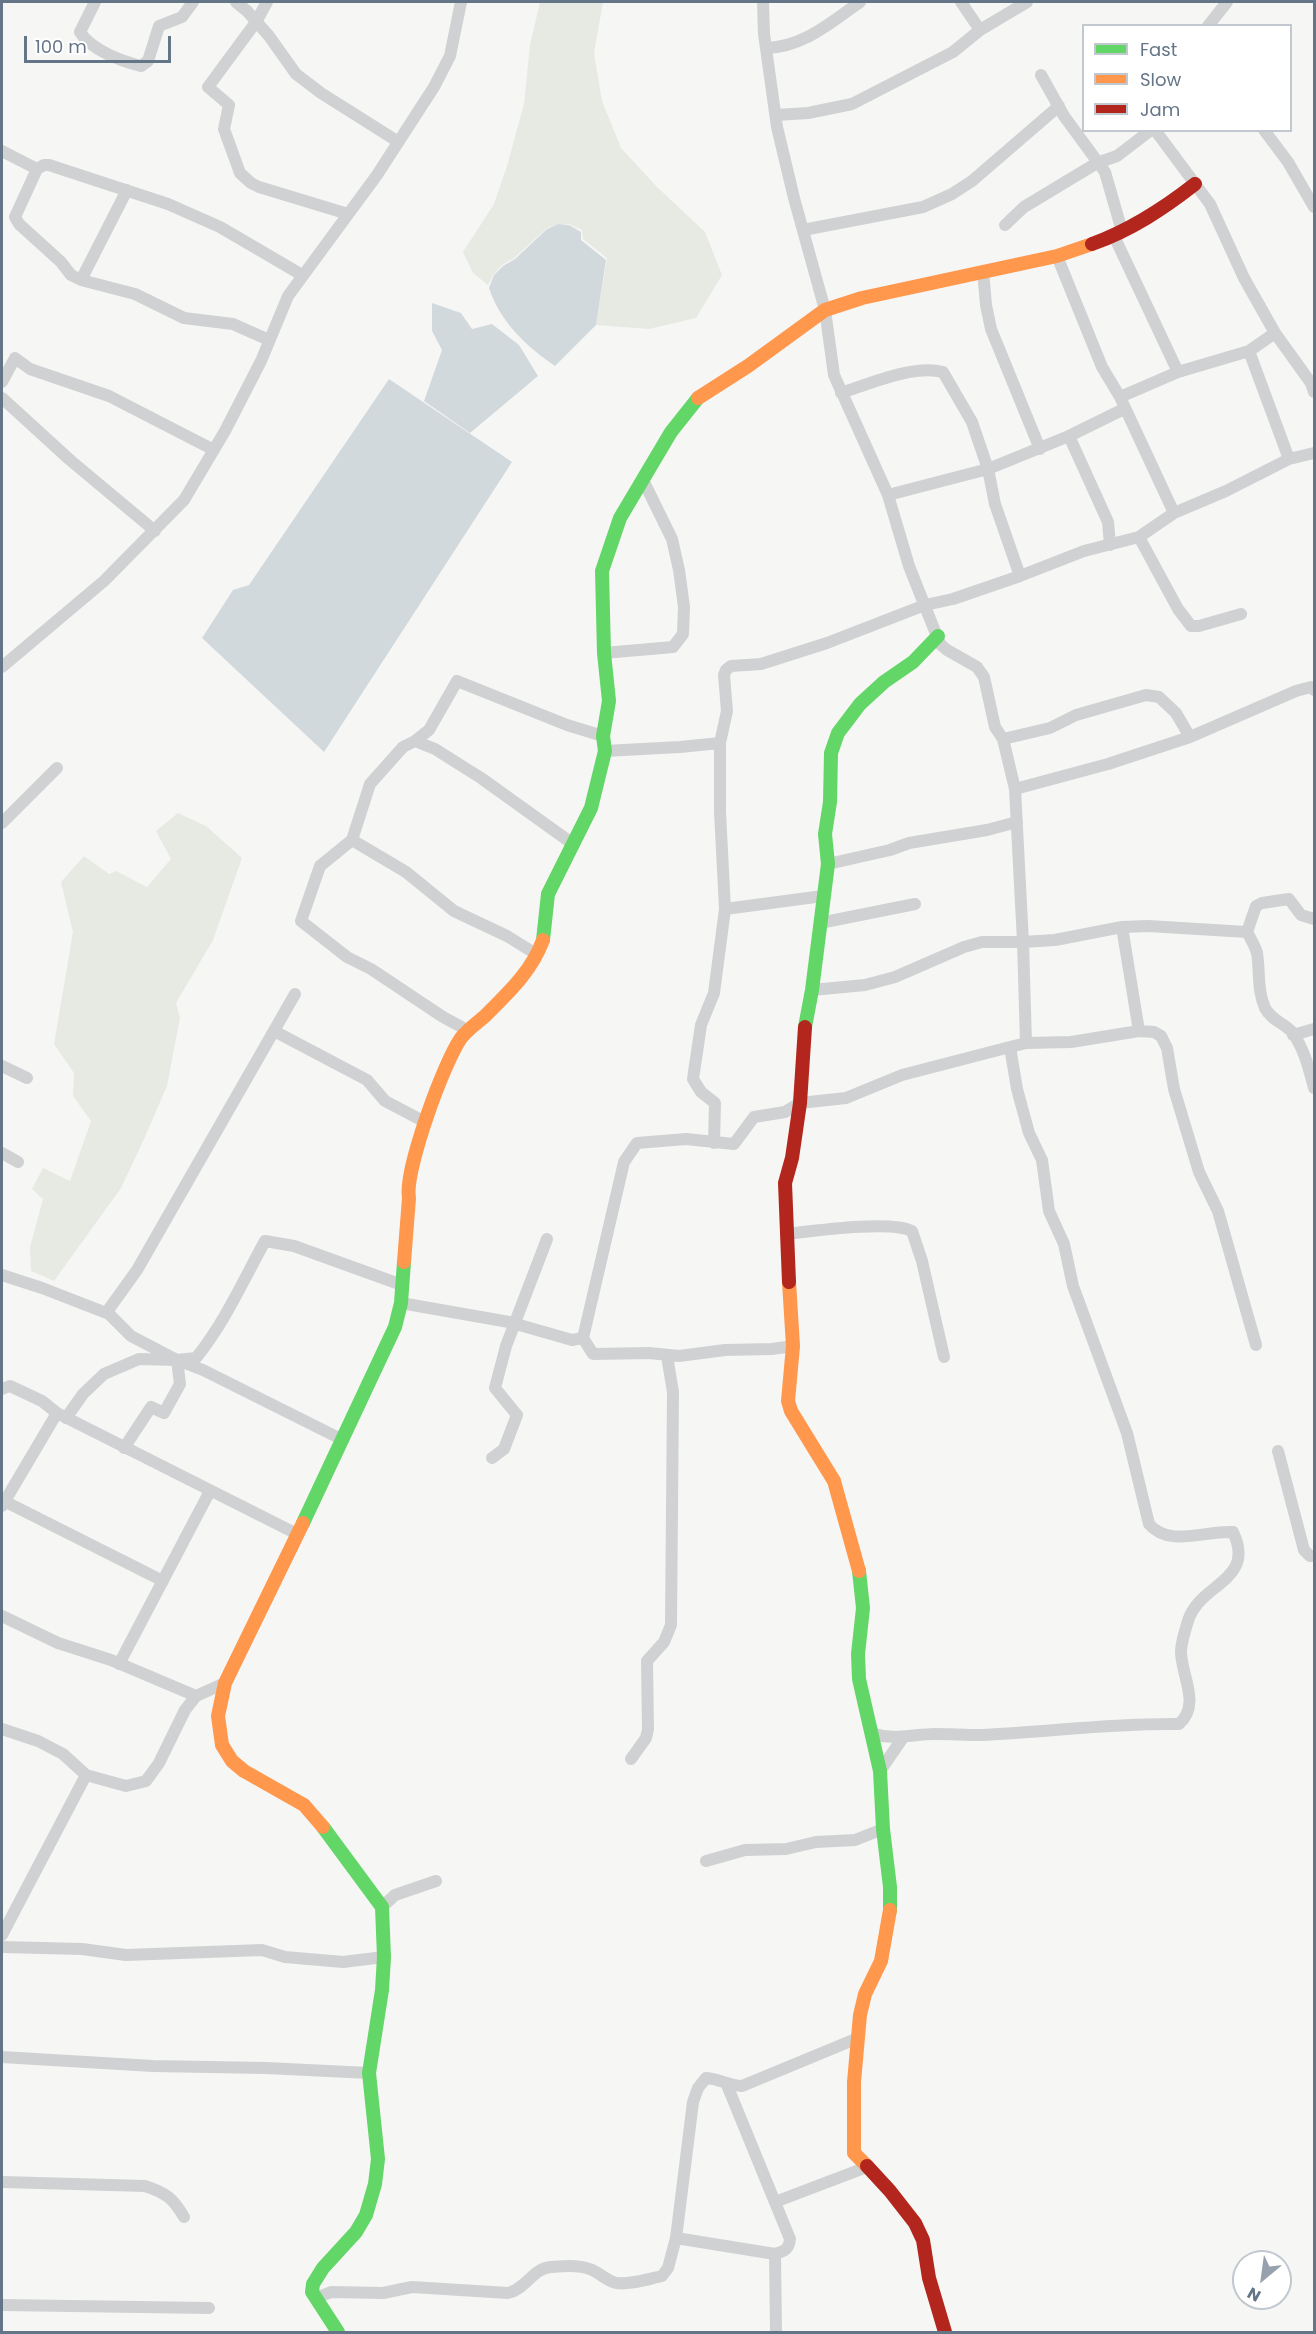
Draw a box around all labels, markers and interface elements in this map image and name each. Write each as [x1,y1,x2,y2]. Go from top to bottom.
scale bar [27,24,174,62]
legend [1082,24,1292,132]
text: 100 m [35,34,87,59]
text: Fast [1140,37,1177,62]
text: Slow [1140,67,1181,92]
text: Jam [1140,97,1180,122]
north arrow [1232,2250,1292,2310]
text: N [1243,2281,1265,2307]

